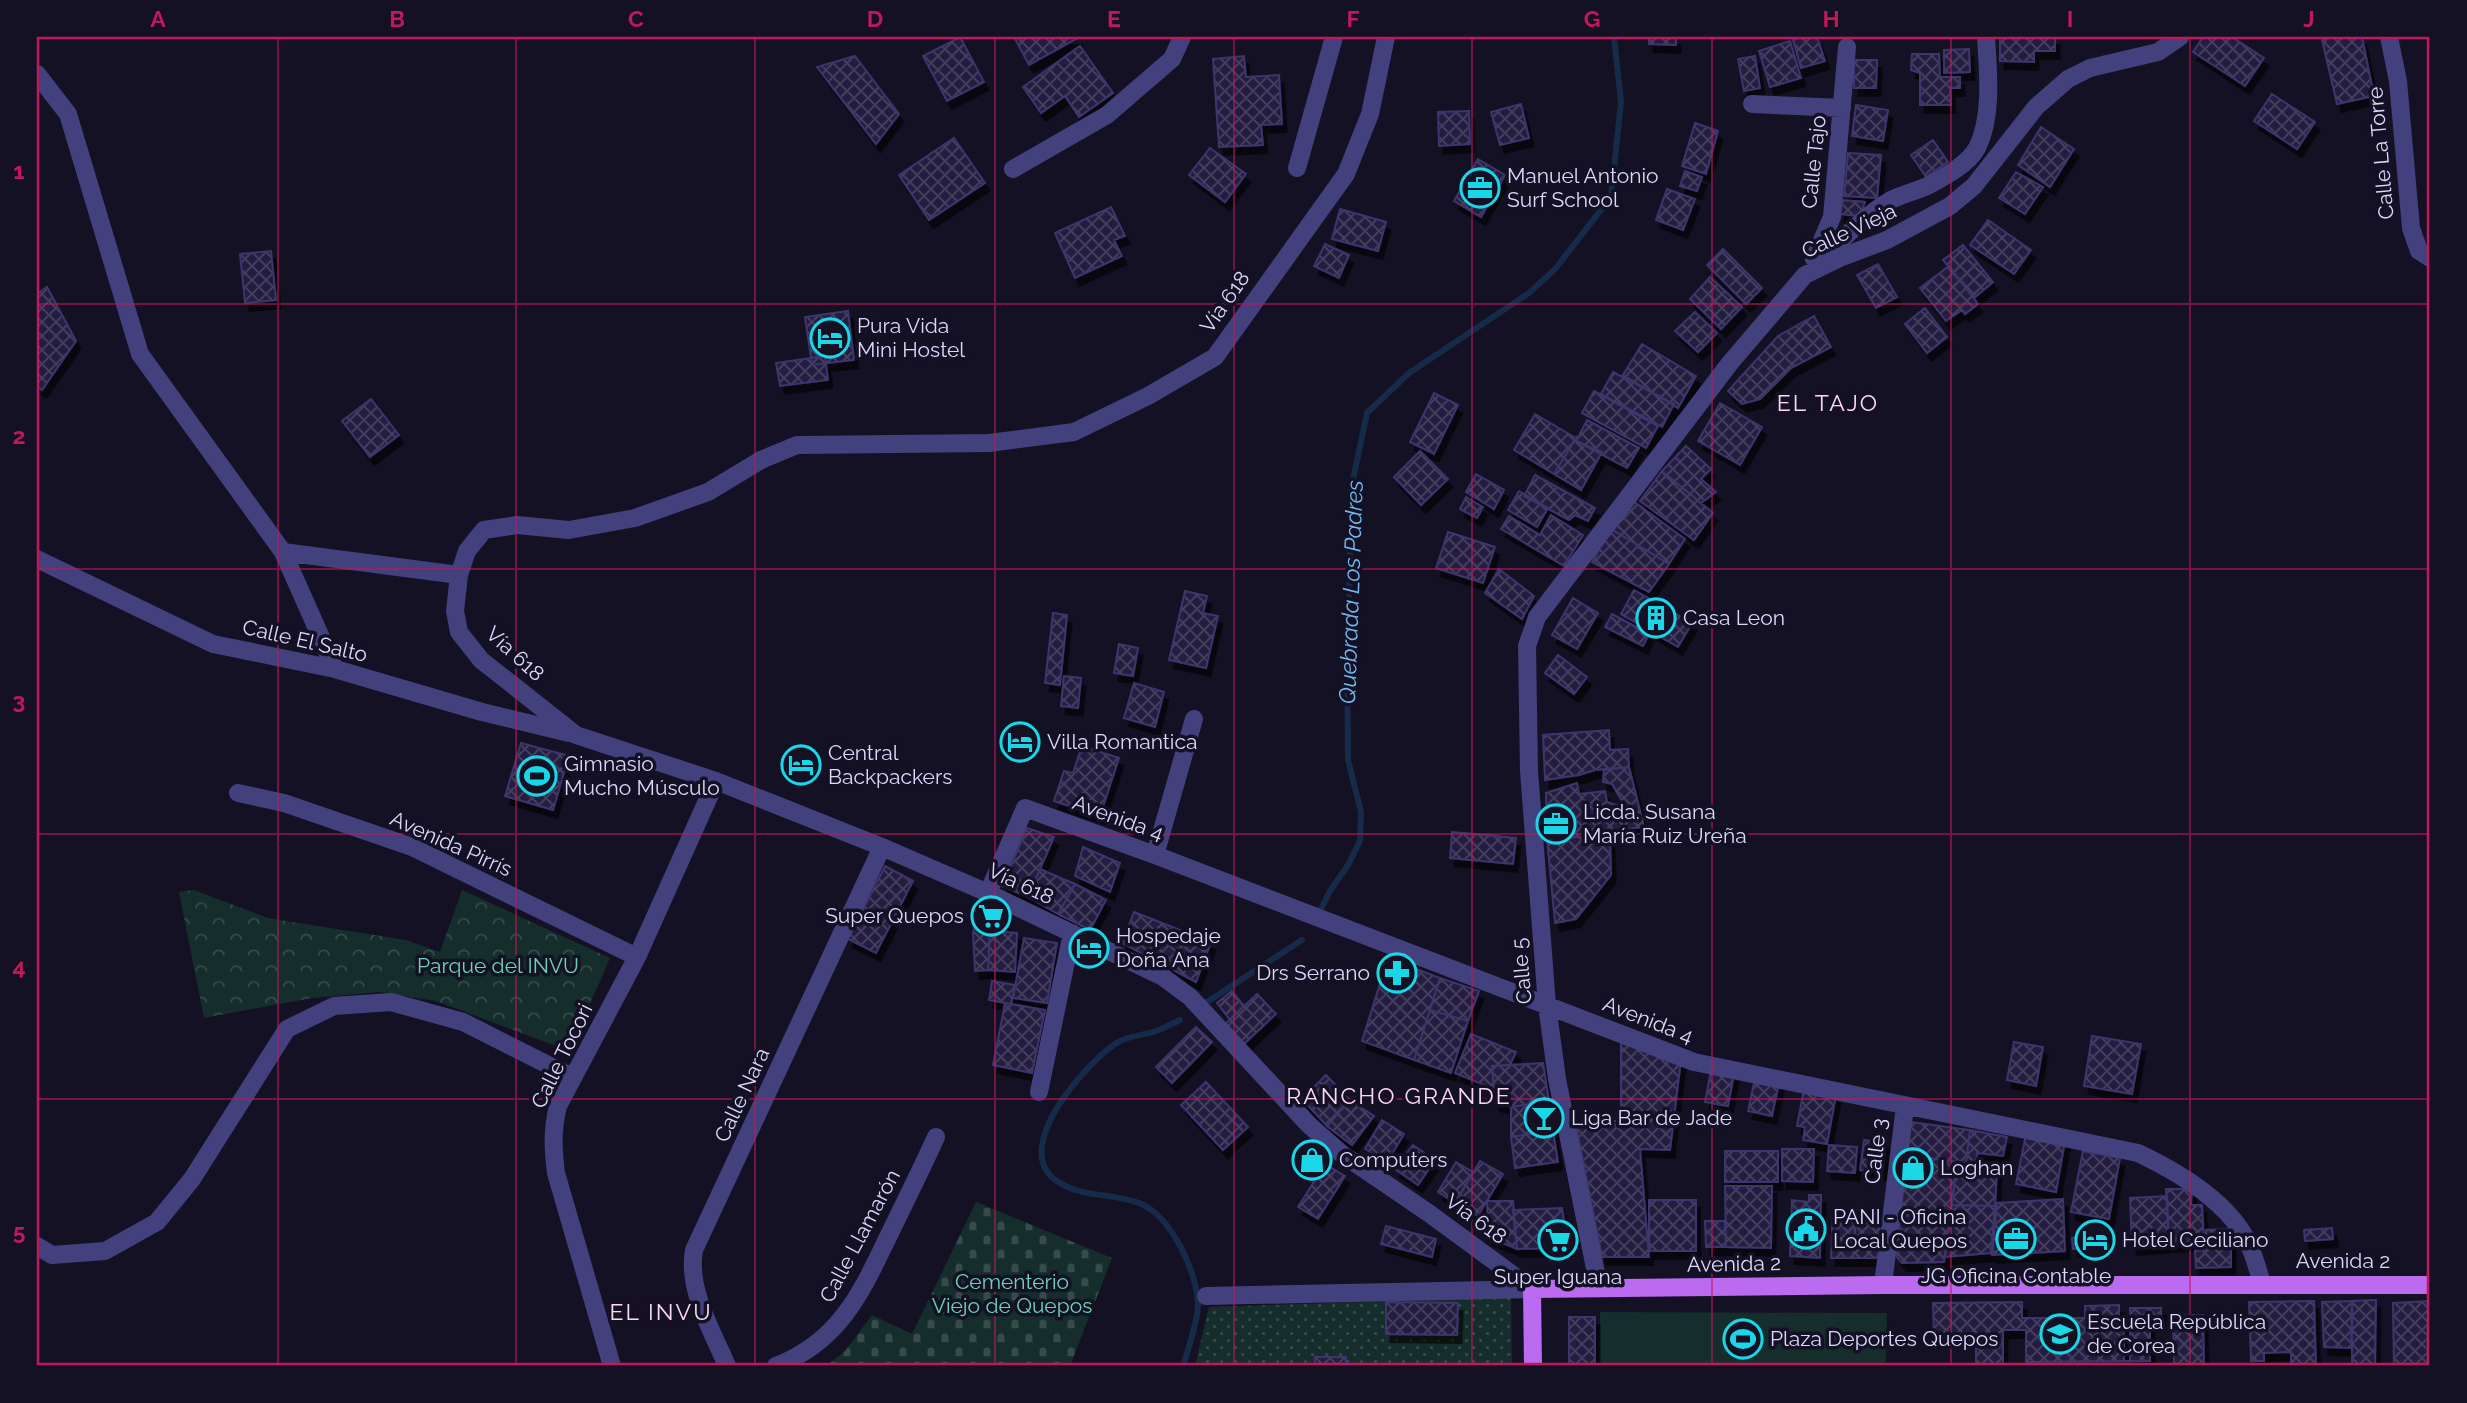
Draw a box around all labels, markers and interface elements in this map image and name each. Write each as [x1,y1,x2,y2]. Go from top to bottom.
text: A [150,5,166,32]
text: B [389,5,405,32]
text: C [628,5,644,32]
text: D [867,5,883,32]
text: E [1107,5,1121,32]
text: F [1346,5,1360,32]
text: G [1584,5,1600,32]
text: H [1822,5,1840,32]
text: I [2067,5,2073,32]
text: J [2303,5,2315,32]
street label: Calle La Torre [2362,86,2399,220]
street label: Calle Tajo [1796,114,1831,210]
text: 1 [13,157,25,184]
place label: Manuel Antonio Surf School [1507,163,1659,212]
office icon: Manuel Antonio Surf School [1459,167,1501,209]
street label: Calle Vieja [1797,198,1900,263]
street label: Vía 618 [1194,266,1255,337]
place label: Pura Vida Mini Hostel [857,313,965,362]
hotel icon: Pura Vida Mini Hostel [809,317,851,359]
district label: EL TAJO [1777,389,1879,416]
text: 2 [13,422,25,449]
water label: Quebrada Los Padres [1333,479,1368,704]
building icon: Casa Leon [1635,597,1677,639]
place label: Casa Leon [1683,605,1785,630]
street label: Calle El Salto [240,614,370,667]
street label: Vía 618 [481,621,550,686]
text: 3 [13,687,25,714]
hotel icon: Villa Romantica [999,721,1041,763]
place label: Villa Romantica [1047,729,1197,754]
place label: Central Backpackers [828,740,952,789]
hotel icon: Central Backpackers [780,744,822,786]
place label: Gimnasio Mucho Músculo [564,751,720,800]
sports icon: Gimnasio Mucho Músculo [516,755,558,797]
street label: Avenida 4 [1069,790,1167,845]
place label: Licda. Susana María Ruiz Ureña [1583,799,1747,848]
office icon: Licda. Susana María Ruiz Ureña [1535,803,1577,845]
street label: Avenida Pirrís [387,806,516,881]
street label: Vía 618 [984,857,1058,910]
supermarket icon: Super Quepos [970,895,1012,937]
place label: Super Quepos [825,903,964,928]
place label: Hospedaje Doña Ana [1116,923,1221,972]
hotel icon: Hospedaje Doña Ana [1068,927,1110,969]
street label: Calle 5 [1506,937,1537,1005]
pharmacy icon: Drs Serrano [1376,952,1418,994]
text: 4 [12,953,26,980]
park label: Parque del INVU [417,953,579,978]
place label: Drs Serrano [1256,960,1370,985]
street label: Avenida 4 [1599,991,1697,1048]
street label: Calle Tocori [526,999,598,1112]
street label: Calle Nara [709,1044,774,1146]
district label: RANCHO GRANDE [1286,1082,1512,1109]
bar icon: Liga Bar de Jade [1523,1097,1565,1139]
place label: Liga Bar de Jade [1571,1105,1732,1130]
street label: Calle 3 [1859,1117,1892,1185]
shop icon: Computers [1291,1139,1333,1181]
place label: Computers [1339,1147,1447,1172]
shop icon: Loghan [1892,1147,1934,1189]
place label: Loghan [1940,1155,2013,1180]
street label: Calle Llamarón [814,1165,905,1306]
street label: Vía 618 [1441,1188,1512,1249]
place label: PANI - Oficina Local Quepos [1833,1204,1967,1253]
public building icon: PANI - Oficina Local Quepos [1785,1208,1827,1250]
text: 5 [13,1218,26,1245]
office icon: JG Oficina Contable [1995,1218,2037,1260]
supermarket icon: Super Iguana [1537,1219,1579,1261]
hotel icon: Hotel Ceciliano [2074,1219,2116,1261]
place label: Hotel Ceciliano [2122,1227,2269,1252]
street label: Avenida 2 [2296,1248,2390,1273]
street label: Avenida 2 [1687,1250,1781,1277]
place label: JG Oficina Contable [1921,1263,2111,1288]
place label: Super Iguana [1494,1264,1622,1289]
park label: Cementerio Viejo de Quepos [932,1269,1092,1318]
district label: EL INVU [609,1298,713,1325]
place label: Escuela República de Corea [2087,1309,2266,1358]
school or university icon: Escuela República de Corea [2039,1313,2081,1355]
sports icon: Plaza Deportes Quepos [1722,1318,1764,1360]
place label: Plaza Deportes Quepos [1770,1326,1998,1351]

